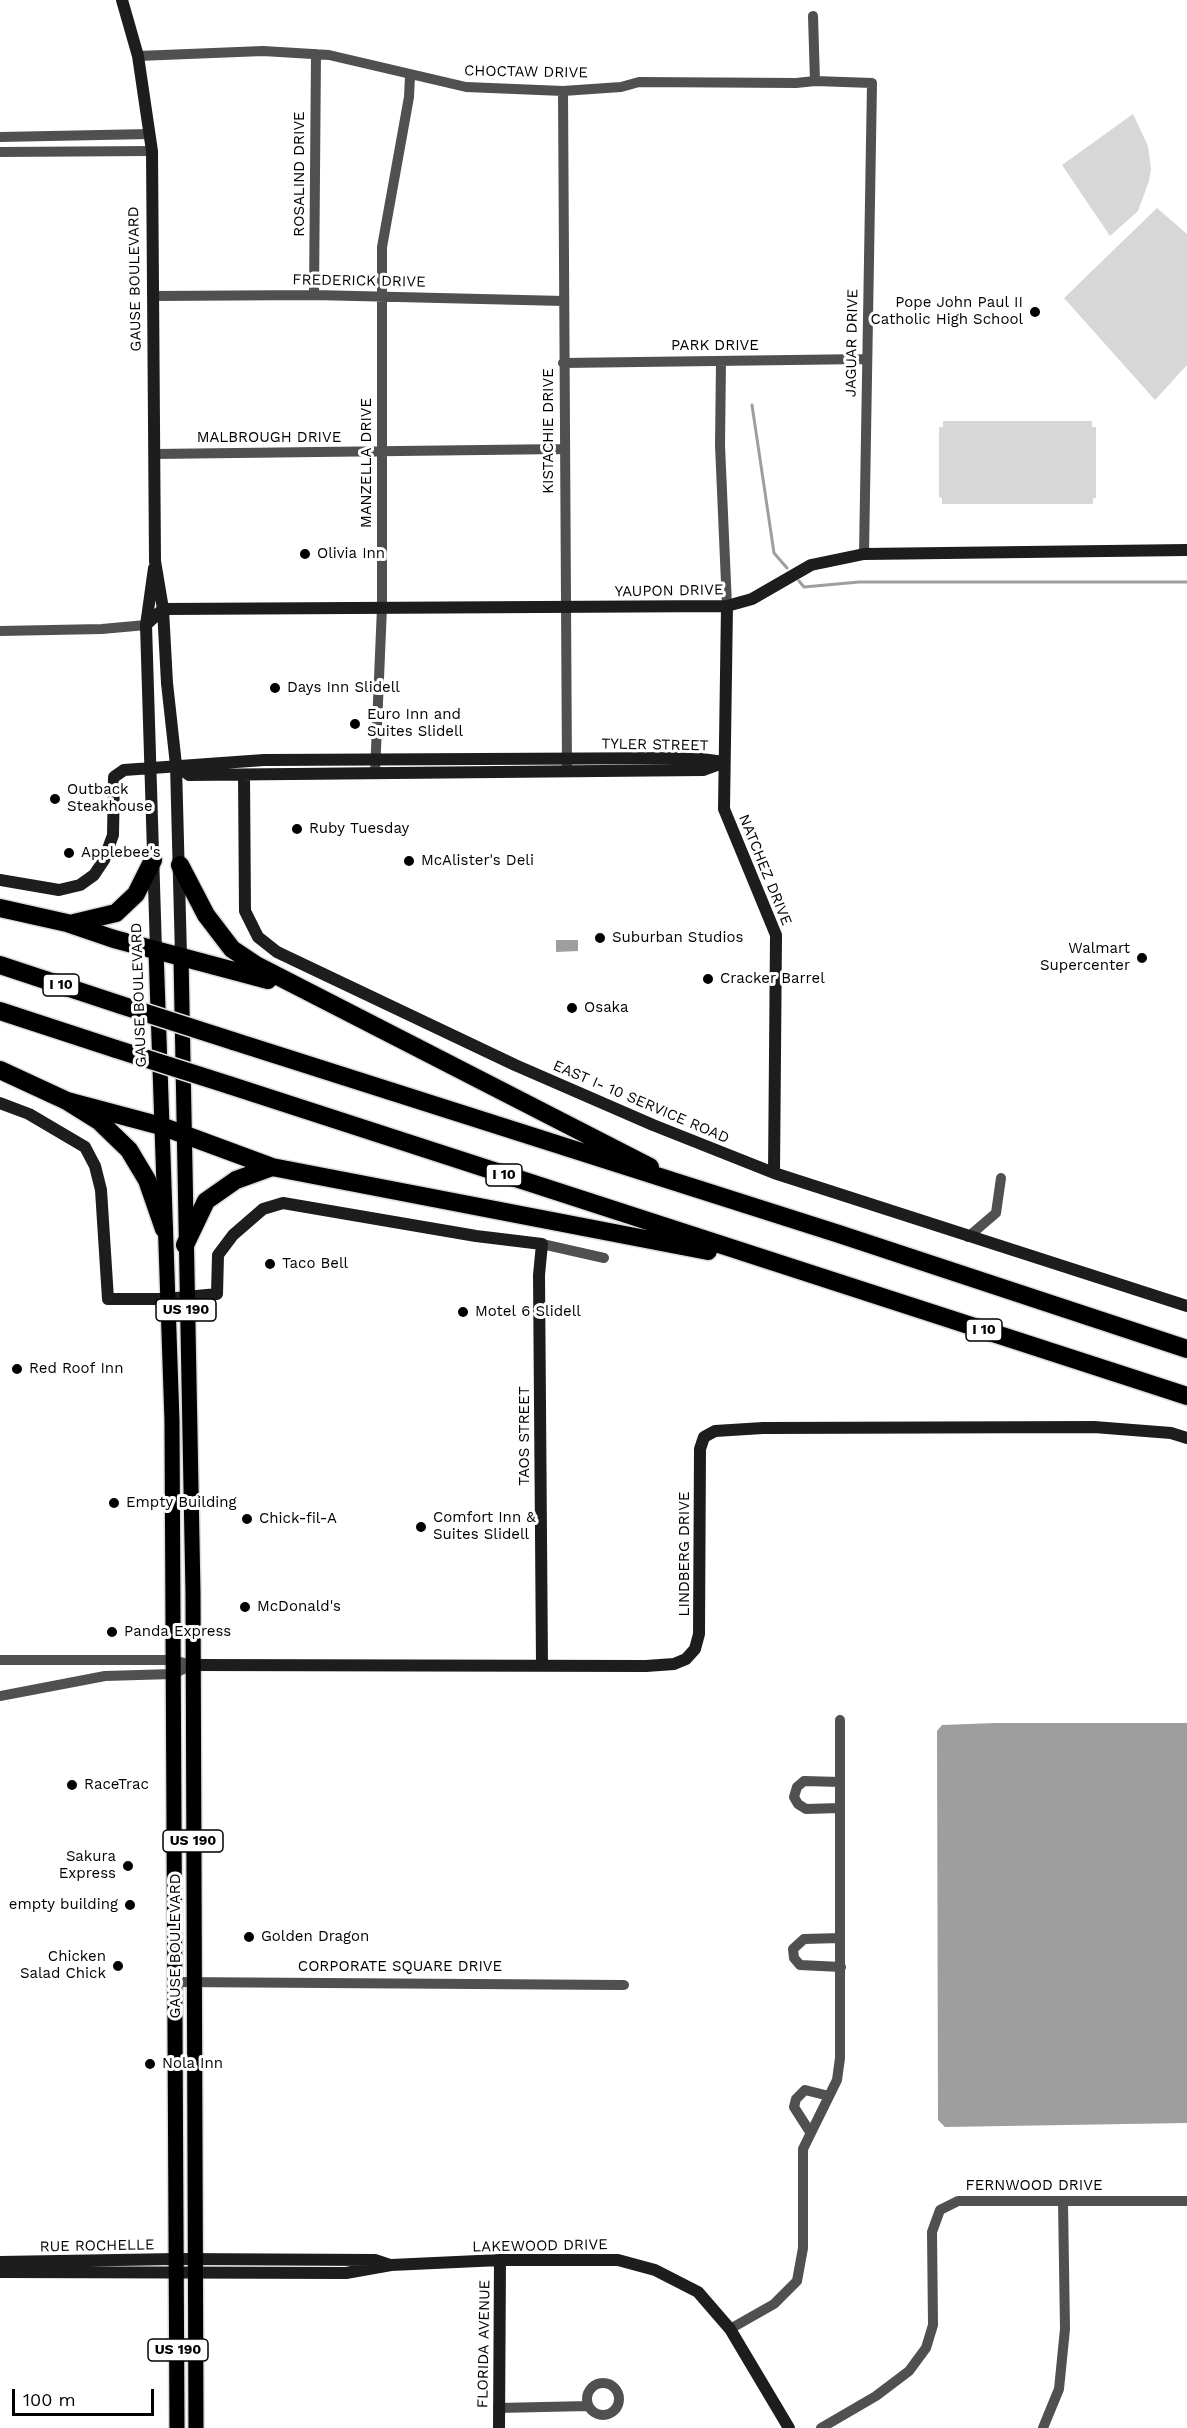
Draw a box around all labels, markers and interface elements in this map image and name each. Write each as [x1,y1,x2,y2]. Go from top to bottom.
street label: CHOCTAW DRIVE [464,62,588,82]
street label: ROSALIND DRIVE [291,111,309,237]
street label: GAUSE BOULEVARD [125,206,145,352]
street label: FREDERICK DRIVE [292,271,426,291]
street label: JAGUAR DRIVE [842,289,862,397]
place label: Pope John Paul II Catholic High School [871,294,1023,329]
marker: Pope John Paul II Catholic High School [1028,305,1042,319]
street label: PARK DRIVE [671,337,759,355]
street label: KISTACHIE DRIVE [540,368,558,494]
street label: MANZELLA DRIVE [358,398,376,528]
street label: MALBROUGH DRIVE [197,429,341,447]
place label: Olivia Inn [317,545,385,563]
marker: Olivia Inn [298,547,312,561]
street label: YAUPON DRIVE [614,581,724,601]
place label: Days Inn Slidell [287,679,400,697]
marker: Days Inn Slidell [268,681,282,695]
place label: Euro Inn and Suites Slidell [367,706,463,741]
marker: Euro Inn and Suites Slidell [348,717,362,731]
street label: TYLER STREET [601,735,709,755]
place label: Outback Steakhouse [67,781,153,816]
marker: Outback Steakhouse [48,792,62,806]
street label: NATCHEZ DRIVE [735,812,795,928]
place label: Ruby Tuesday [309,820,409,838]
marker: Ruby Tuesday [290,822,304,836]
place label: Applebee's [81,844,161,862]
marker: Applebee's [62,846,76,860]
place label: McAlister's Deli [421,852,534,870]
marker: McAlister's Deli [402,854,416,868]
street label: GAUSE BOULEVARD [127,922,151,1068]
place label: Suburban Studios [612,929,743,947]
marker: Suburban Studios [593,931,607,945]
place label: Walmart Supercenter [1040,940,1130,975]
marker: Walmart Supercenter [1135,951,1149,965]
place label: Cracker Barrel [720,970,825,988]
marker: Cracker Barrel [701,972,715,986]
road number: I 10 [43,974,79,996]
place label: Osaka [584,999,628,1017]
marker: Osaka [565,1001,579,1015]
street label: EAST I- 10 SERVICE ROAD [550,1057,732,1147]
road number: I 10 [486,1164,522,1186]
place label: Taco Bell [282,1255,348,1273]
marker: Taco Bell [263,1257,277,1271]
road number: US 190 [156,1299,216,1321]
place label: Motel 6 Slidell [475,1303,581,1321]
marker: Motel 6 Slidell [456,1305,470,1319]
road number: I 10 [966,1319,1002,1341]
place label: Red Roof Inn [29,1360,123,1378]
marker: Red Roof Inn [10,1362,24,1376]
street label: TAOS STREET [516,1386,534,1486]
street label: LINDBERG DRIVE [676,1492,694,1616]
place label: Empty Building [126,1494,237,1512]
marker: Empty Building [107,1496,121,1510]
place label: Comfort Inn & Suites Slidell [433,1509,536,1544]
place label: Chick-fil-A [259,1510,337,1528]
marker: Chick-fil-A [240,1512,254,1526]
marker: Comfort Inn & Suites Slidell [414,1520,428,1534]
place label: McDonald's [257,1598,341,1616]
marker: McDonald's [238,1600,252,1614]
place label: Panda Express [124,1623,231,1641]
marker: Panda Express [105,1625,119,1639]
place label: RaceTrac [84,1776,149,1794]
marker: RaceTrac [65,1778,79,1792]
road number: US 190 [163,1830,223,1852]
place label: Sakura Express [59,1848,116,1883]
marker: Sakura Express [121,1859,135,1873]
street label: GAUSE BOULEVARD [167,1873,185,2019]
place label: empty building [9,1896,118,1914]
marker: empty building [123,1898,137,1912]
place label: Golden Dragon [261,1928,369,1946]
marker: Golden Dragon [242,1930,256,1944]
place label: Chicken Salad Chick [20,1948,106,1983]
street label: CORPORATE SQUARE DRIVE [298,1958,502,1976]
marker: Chicken Salad Chick [111,1959,125,1973]
place label: Nola Inn [162,2055,223,2073]
marker: Nola Inn [143,2057,157,2071]
street label: FERNWOOD DRIVE [966,2177,1102,2195]
street label: RUE ROCHELLE [39,2236,155,2256]
street label: LAKEWOOD DRIVE [472,2236,608,2256]
street label: FLORIDA AVENUE [474,2280,494,2408]
road number: US 190 [148,2339,208,2361]
scale bar [15,2377,158,2415]
text: 100 m [23,2389,76,2410]

